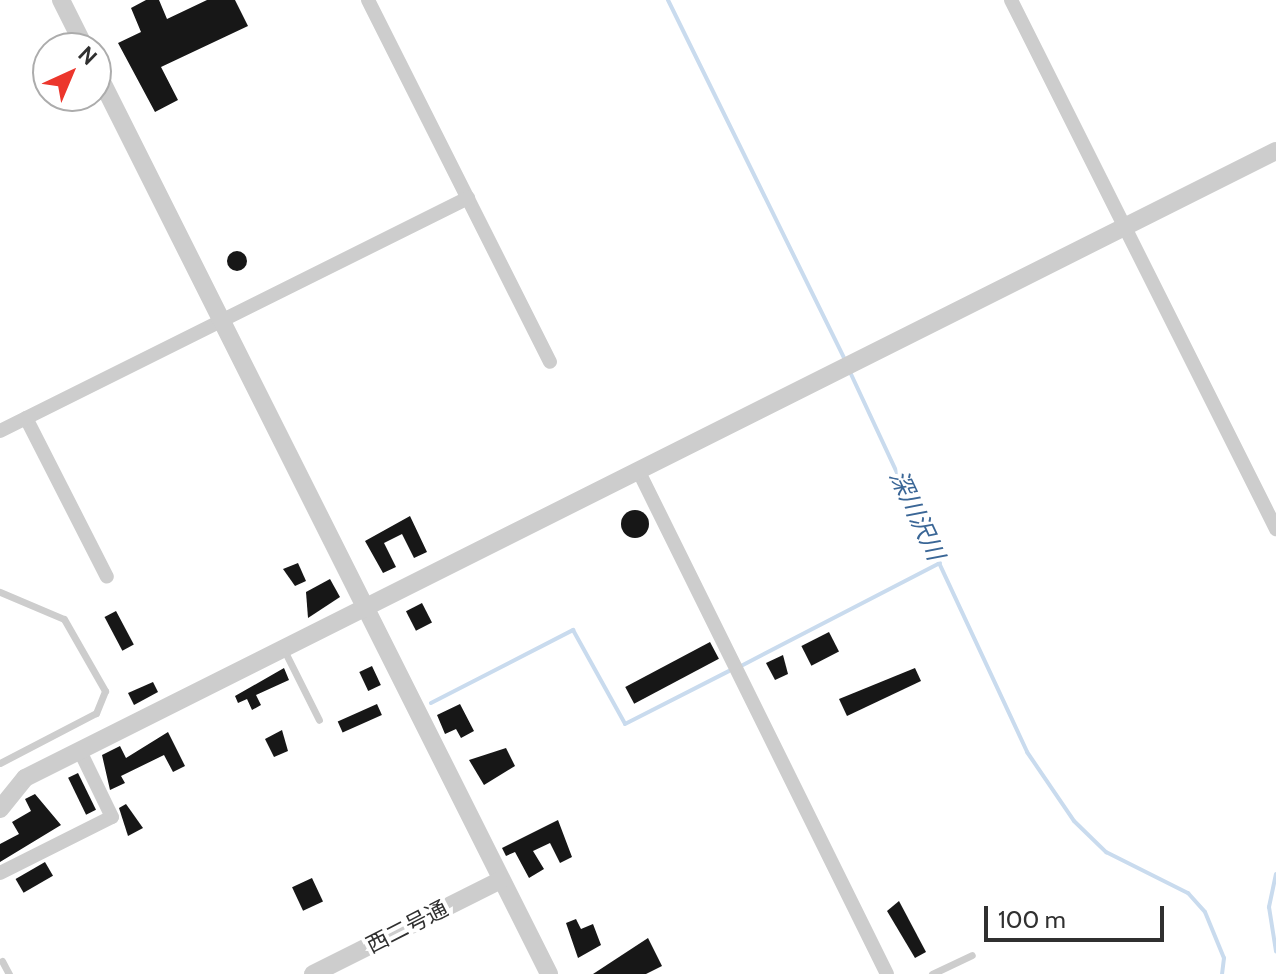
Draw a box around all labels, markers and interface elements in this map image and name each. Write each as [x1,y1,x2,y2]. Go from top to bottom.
north arrow [32,32,112,112]
text: N [73,41,103,71]
water label: 深川沢川 [884,465,950,565]
scale bar [988,890,1168,940]
street label: 西二号通 [362,895,452,959]
text: 100 m [998,905,1066,934]

